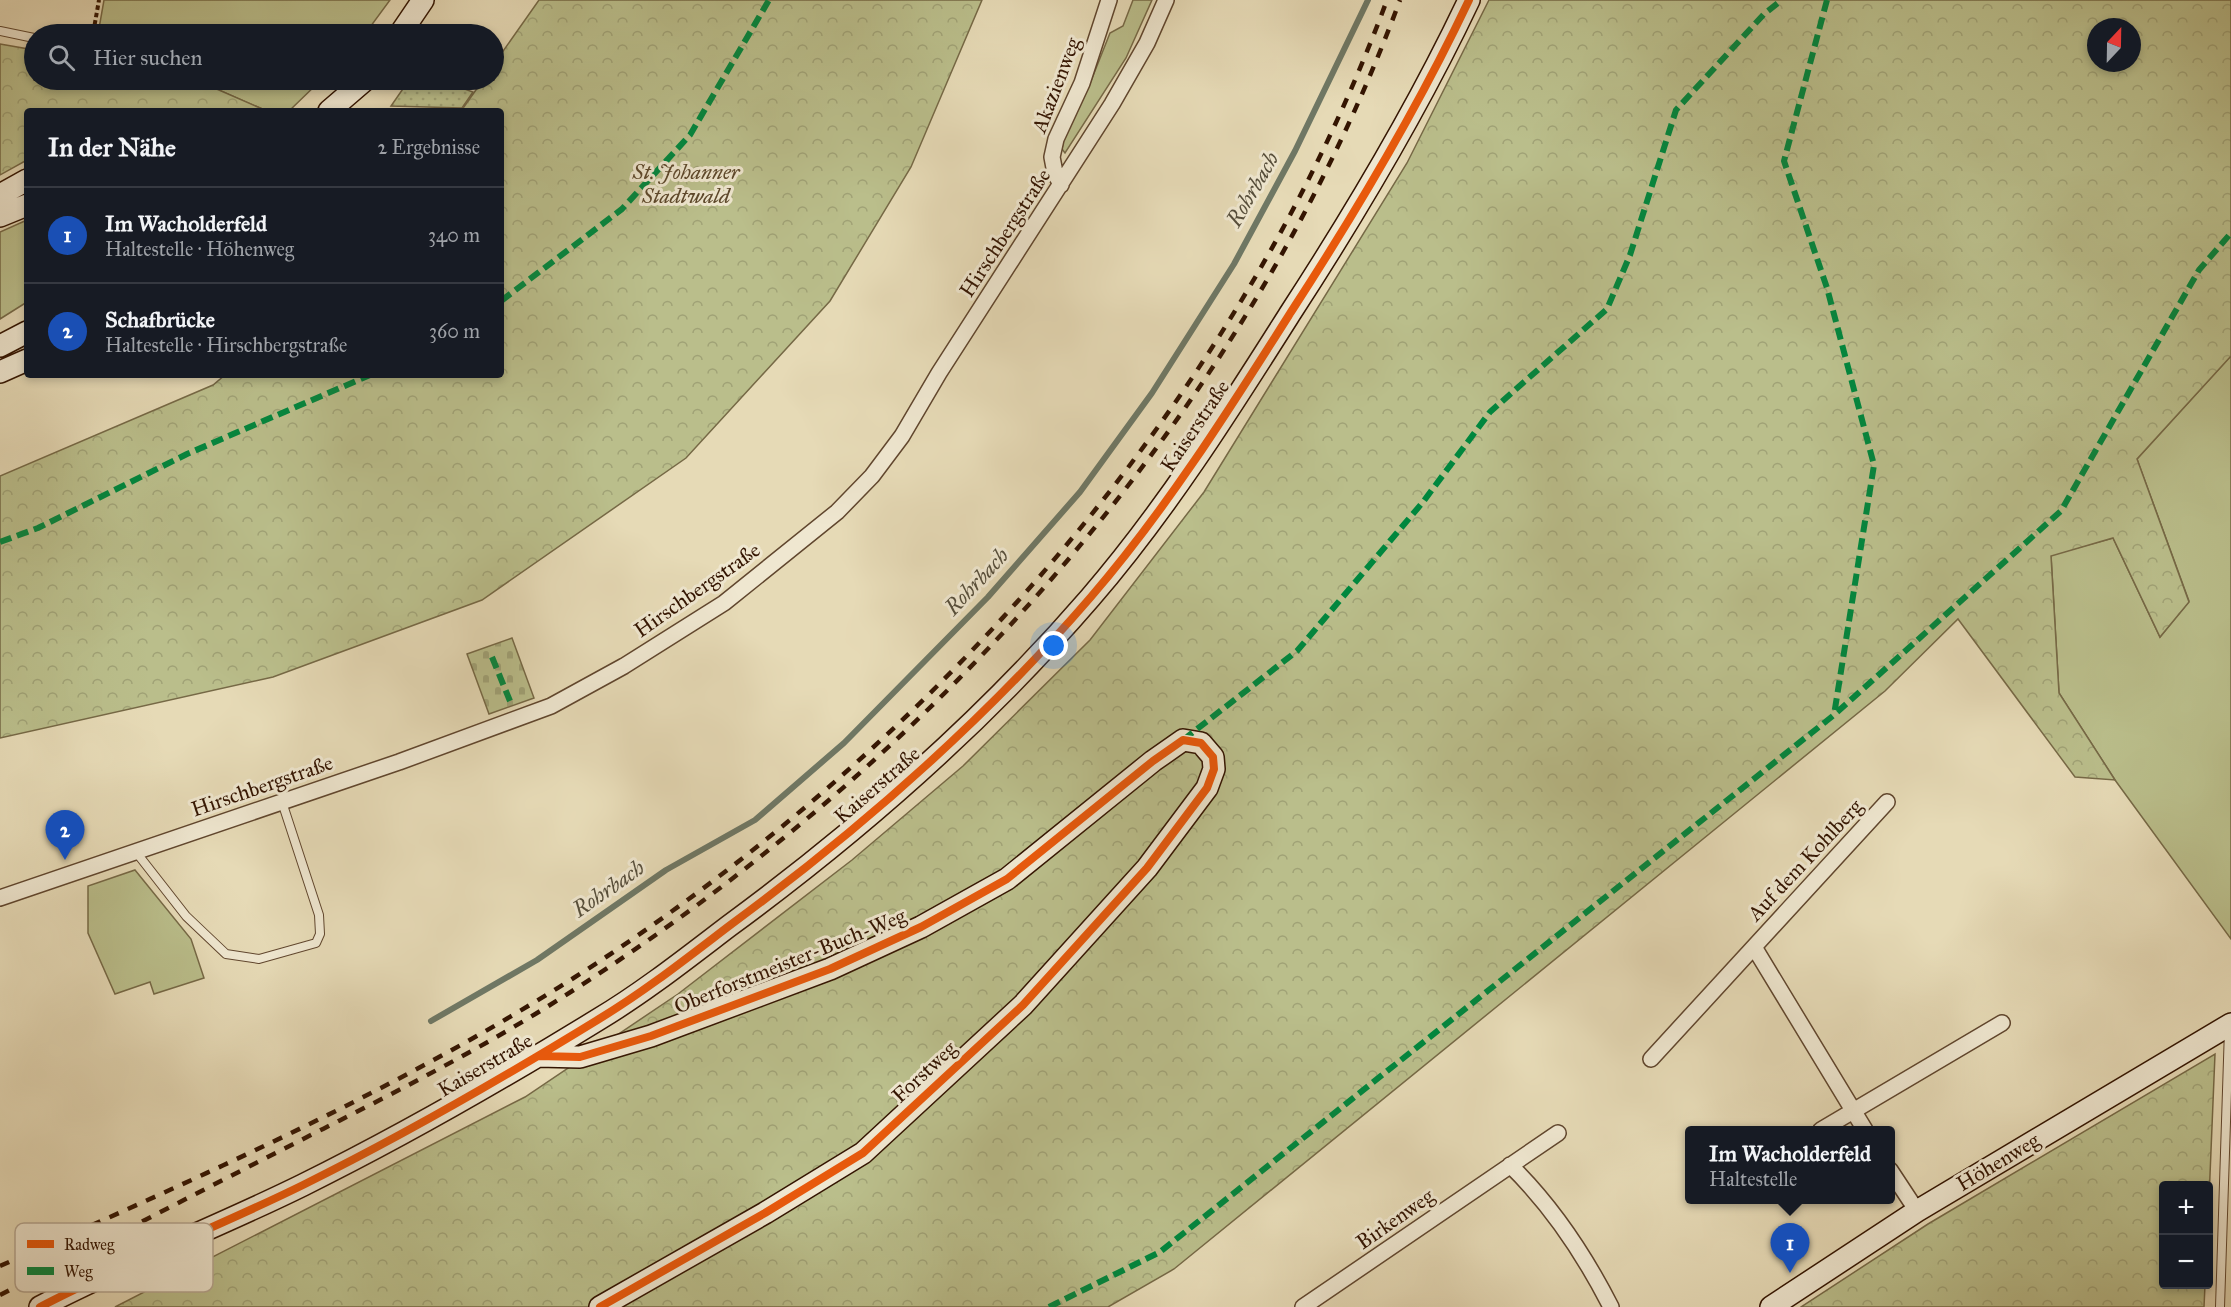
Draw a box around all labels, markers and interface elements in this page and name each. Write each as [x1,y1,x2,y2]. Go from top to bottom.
north arrow [2087,18,2141,72]
search box [24,24,504,90]
street label: Akazienweg [1026,33,1086,137]
icon: search [45,41,78,74]
text: Hier suchen [93,44,202,71]
text: In der Nähe [48,131,176,163]
text: 2 Ergebnisse [377,135,480,159]
water label: Rohrbach [1220,147,1285,232]
park label: St. Johanner Stadtwald [631,159,741,209]
street label: Hirschbergstraße [954,164,1056,302]
text: Im Wacholderfeld [105,210,267,237]
text: 1 [64,223,71,247]
text: 340 m [428,223,480,247]
text: Haltestelle · Höhenweg [105,237,294,261]
text: Schafbrücke [105,306,215,333]
text: 2 [63,319,72,343]
text: 360 m [429,319,480,343]
text: Haltestelle · Hirschbergstraße [105,333,347,357]
street label: Kaiserstraße [1155,375,1235,477]
street label: Hirschbergstraße [629,537,765,643]
water label: Rohrbach [938,542,1014,621]
your location [1039,631,1068,660]
street label: Kaiserstraße [829,740,925,829]
street label: Hirschbergstraße [188,750,336,822]
street label: Auf dem Kohlberg [1741,793,1868,927]
pin: 2 [46,810,84,860]
water label: Rohrbach [566,854,650,924]
street label: Oberforstmeister-Buch-Weg [670,902,910,1019]
street label: Kaiserstraße [433,1027,537,1103]
street label: Forstweg [886,1035,962,1108]
popup [1685,1126,1895,1204]
street label: Höhenweg [1952,1127,2044,1197]
text: Im Wacholderfeld [1709,1140,1871,1167]
text: Haltestelle [1709,1167,1797,1191]
map controls [2159,1181,2213,1289]
button: + [2159,1181,2213,1235]
street label: Birkenweg [1351,1183,1439,1255]
legend [15,1223,213,1292]
pin: 1 [1770,1224,1810,1273]
text: Radweg [64,1235,115,1255]
button: − [2159,1235,2213,1289]
text: Weg [64,1262,93,1282]

